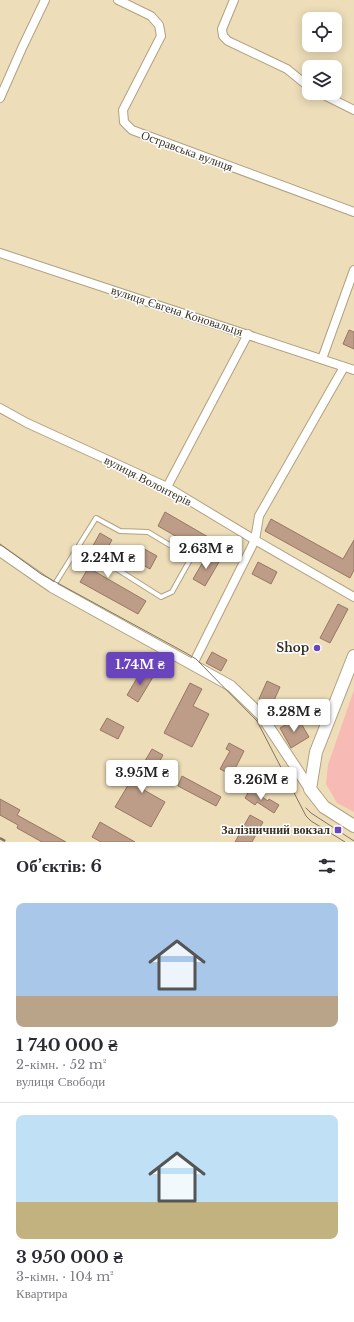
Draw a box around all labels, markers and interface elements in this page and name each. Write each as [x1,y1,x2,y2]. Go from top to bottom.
map controls [302,12,342,100]
button: locate [302,12,342,52]
button: layers [302,60,342,100]
street label: Остравська вулиця [139,127,236,174]
street label: вулиця Євгена Коновальця [109,282,245,339]
street label: вулиця Волонтерів [102,452,195,509]
pin: 2.63M ₴ [169,536,243,570]
text: 2.63M ₴ [179,540,233,557]
pin: 2.24M ₴ [71,545,145,579]
text: 2.24M ₴ [81,549,135,566]
place label: Shop [276,640,309,655]
marker: Shop [312,643,322,653]
pin: 1.74M ₴ [103,652,177,686]
text: 1.74M ₴ [115,656,165,673]
pin: 3.28M ₴ [257,699,331,733]
text: 3.28M ₴ [267,703,321,720]
pin: 3.95M ₴ [105,760,179,794]
text: 3.95M ₴ [115,764,169,781]
pin: 3.26M ₴ [224,767,298,801]
text: 3.26M ₴ [234,771,288,788]
place label: Залізничний вокзал [221,822,330,837]
marker: Залізничний вокзал [333,825,343,835]
icon: filters [316,855,338,877]
text: Об’єктів: 6 [16,856,102,877]
icon: home [141,929,213,1001]
text: 1 740 000 ₴ [16,1035,118,1056]
text: 2-кімн. · 52 m² [16,1056,107,1073]
text: вулиця Свободи [16,1073,105,1090]
icon: home [141,1141,213,1213]
text: 3 950 000 ₴ [16,1247,123,1268]
text: 3-кімн. · 104 m² [16,1268,114,1285]
text: Квартира [16,1285,68,1302]

